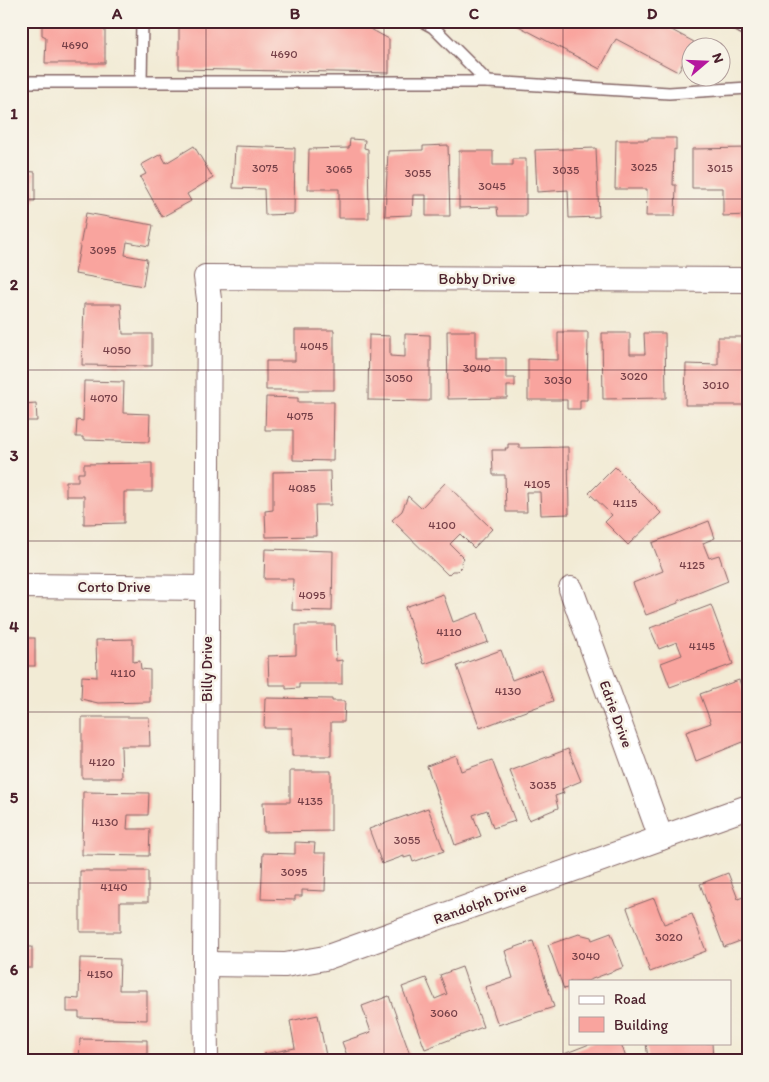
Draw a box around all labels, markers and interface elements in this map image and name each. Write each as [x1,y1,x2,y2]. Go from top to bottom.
text: A [111,4,123,23]
text: B [290,4,301,23]
text: C [469,4,480,23]
text: D [647,4,658,23]
house number: 4690 [61,38,89,52]
north arrow [682,38,732,88]
house number: 4690 [270,47,298,61]
text: N [708,51,727,65]
text: 1 [10,104,18,123]
house number: 3025 [631,160,657,174]
house number: 3075 [252,161,278,175]
house number: 3015 [707,161,733,175]
house number: 3065 [326,162,352,176]
house number: 3035 [553,163,579,177]
house number: 3055 [405,166,431,180]
house number: 3045 [478,179,506,193]
house number: 3095 [90,243,116,257]
street label: Bobby Drive [439,270,515,288]
text: 2 [10,275,19,294]
house number: 4045 [300,339,328,353]
house number: 4050 [103,343,131,357]
house number: 3040 [463,361,491,375]
house number: 3020 [620,369,648,383]
house number: 3050 [385,371,413,385]
house number: 3030 [544,373,572,387]
house number: 3010 [703,378,729,392]
house number: 4070 [90,391,118,405]
house number: 4075 [287,409,313,423]
text: 3 [10,446,19,465]
house number: 4105 [524,477,550,491]
house number: 4085 [288,481,316,495]
house number: 4115 [613,496,637,510]
house number: 4100 [428,518,456,532]
house number: 4125 [679,558,705,572]
street label: Corto Drive [77,578,151,596]
house number: 4095 [298,588,326,602]
text: 4 [9,617,19,636]
house number: 4110 [436,625,462,639]
street label: Billy Drive [198,636,216,702]
house number: 4145 [689,639,715,653]
house number: 4110 [110,666,136,680]
street label: Edrie Drive [596,678,636,750]
house number: 4130 [495,684,521,698]
house number: 4120 [89,755,115,769]
house number: 3035 [530,778,556,792]
text: 5 [10,788,19,807]
house number: 4135 [297,794,323,808]
house number: 4130 [92,815,118,829]
house number: 3055 [394,833,420,847]
house number: 3095 [281,865,307,879]
street label: Randolph Drive [431,878,529,928]
house number: 4140 [100,880,128,894]
house number: 3020 [655,930,683,944]
house number: 3040 [572,949,600,963]
text: 6 [10,960,19,979]
house number: 4150 [87,967,113,981]
legend [569,980,732,1044]
text: Road [614,990,647,1008]
house number: 3060 [430,1006,458,1020]
text: Building [614,1016,668,1034]

